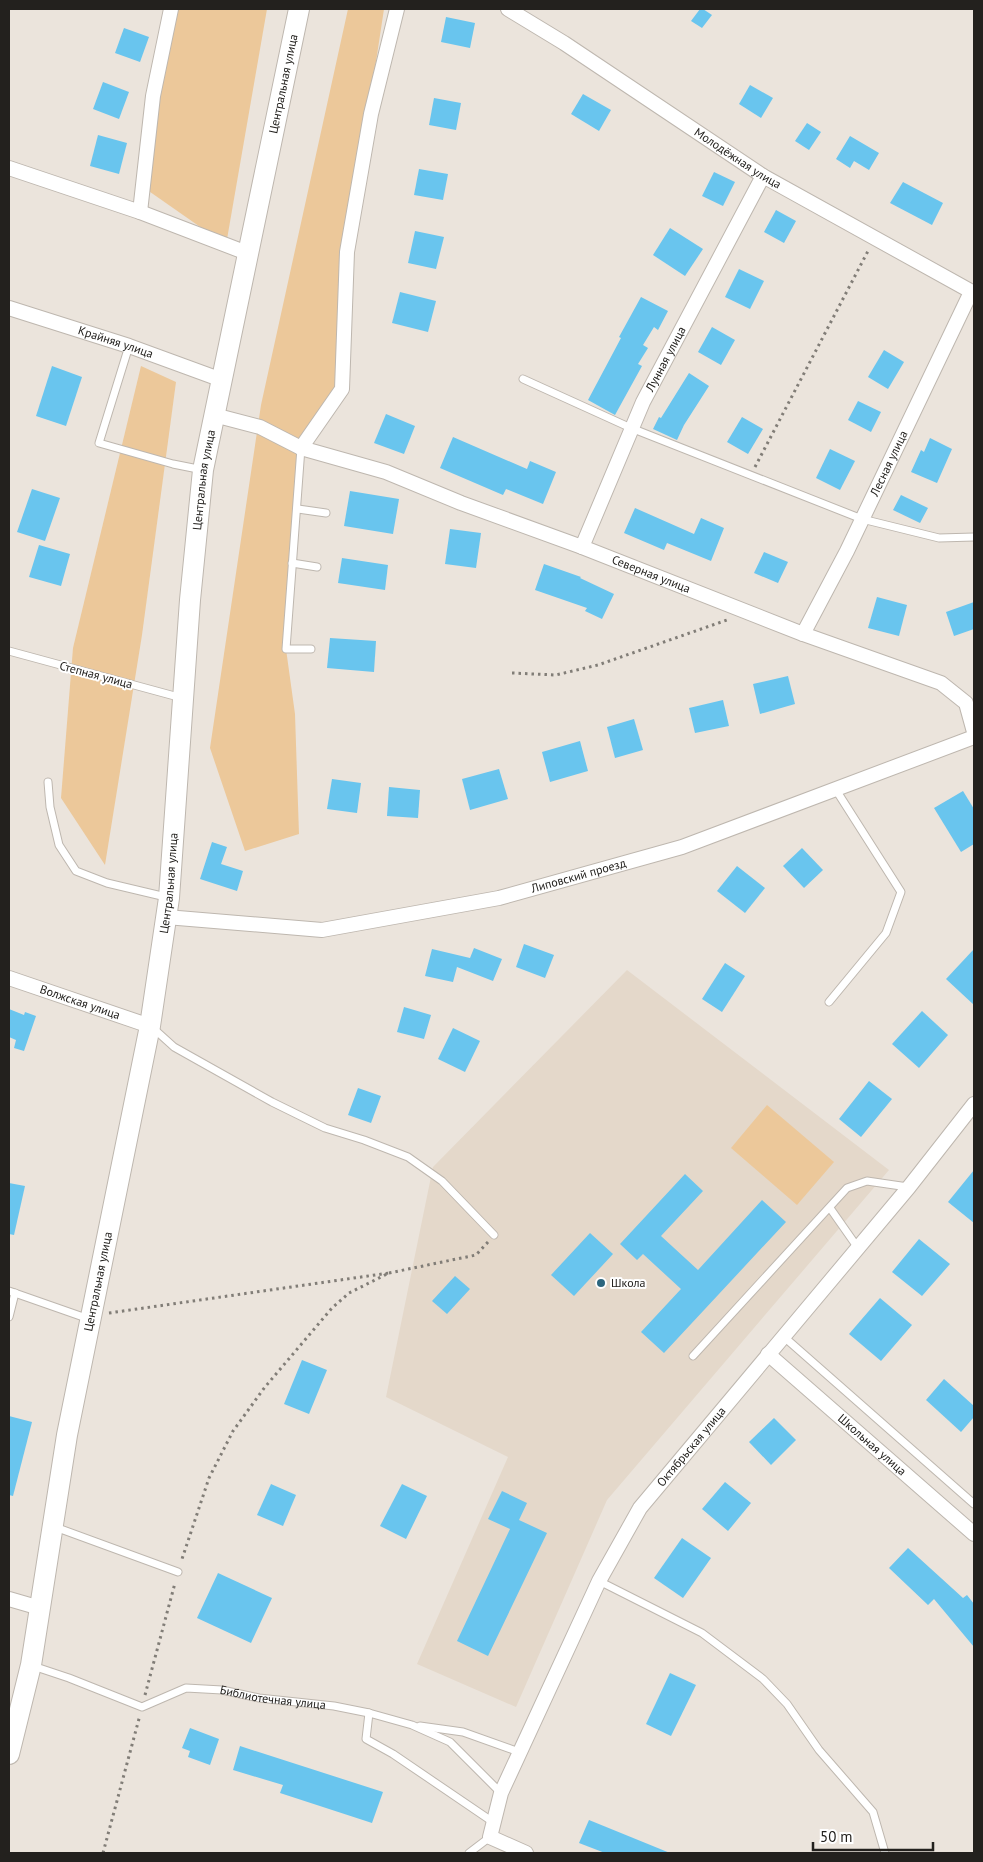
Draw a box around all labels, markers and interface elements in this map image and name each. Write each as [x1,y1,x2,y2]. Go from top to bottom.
street label: Центральная улица [265,33,301,135]
street label: Молодёжная улица [692,124,784,192]
street label: Крайняя улица [76,322,155,361]
street label: Лунная улица [642,324,689,395]
street label: Центральная улица [189,428,218,531]
street label: Лесная улица [866,428,911,499]
street label: Северная улица [610,552,693,596]
street label: Степная улица [58,658,134,691]
street label: Центральная улица [156,832,181,935]
street label: Липовский проезд [528,855,628,896]
street label: Волжская улица [38,981,122,1022]
street label: Центральная улица [80,1230,115,1333]
place label: Школа [611,1275,646,1290]
marker: Школа [595,1277,607,1289]
street label: Октябрьская улица [653,1403,729,1489]
street label: Школьная улица [835,1410,910,1478]
street label: Библиотечная улица [219,1682,327,1712]
scale bar [813,1820,933,1852]
text: 50 m [820,1827,853,1846]

